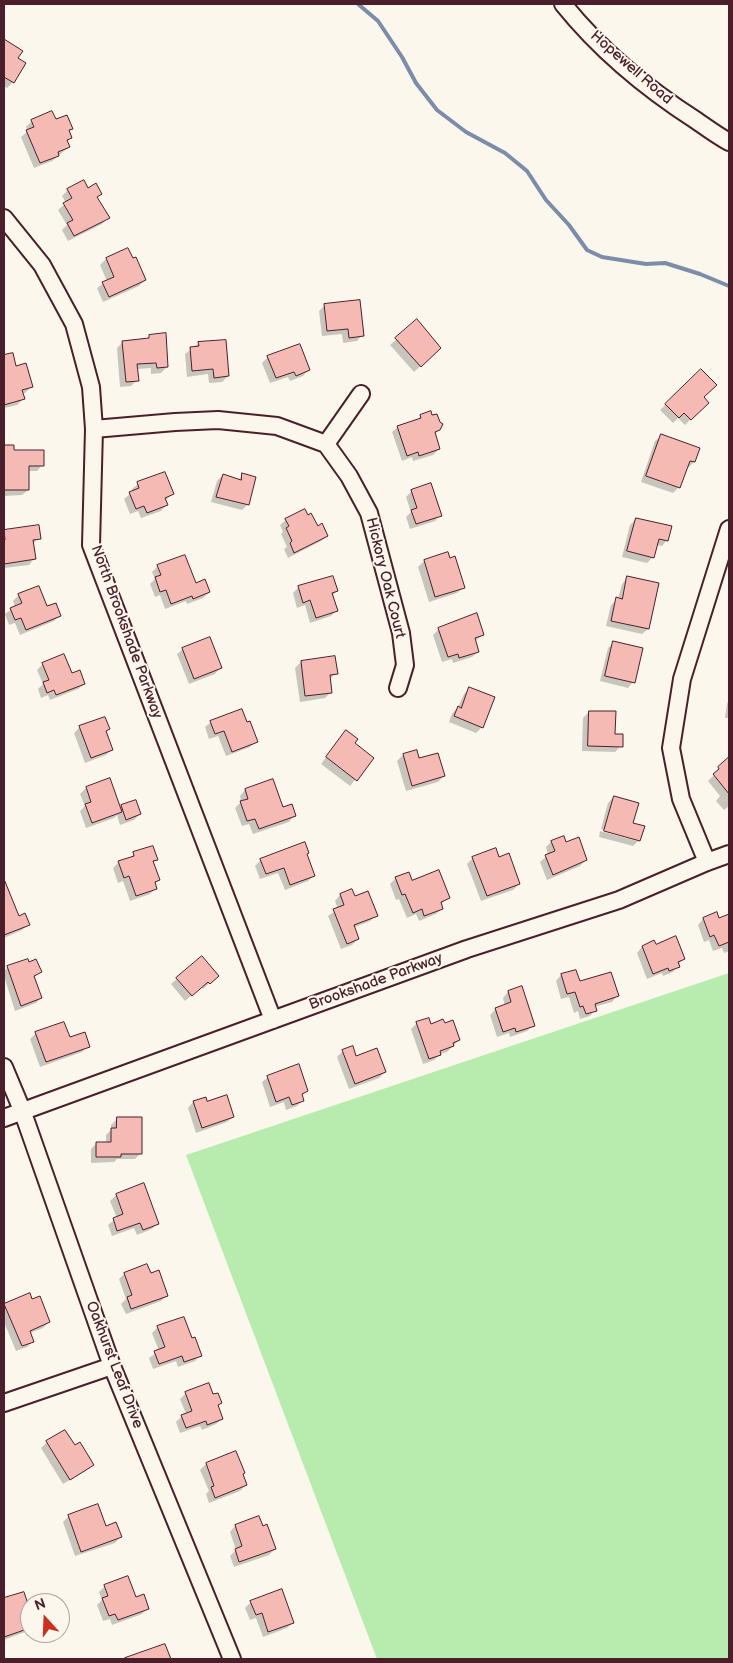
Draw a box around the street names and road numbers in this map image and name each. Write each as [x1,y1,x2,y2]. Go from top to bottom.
street label: Hopewell Road [586,27,676,109]
street label: Hickory Oak Court [361,516,409,640]
street label: North Brookshade Parkway [86,543,166,721]
street label: Brookshade Parkway [307,949,445,1015]
street label: Oakhurst Leaf Drive [81,1299,147,1431]

